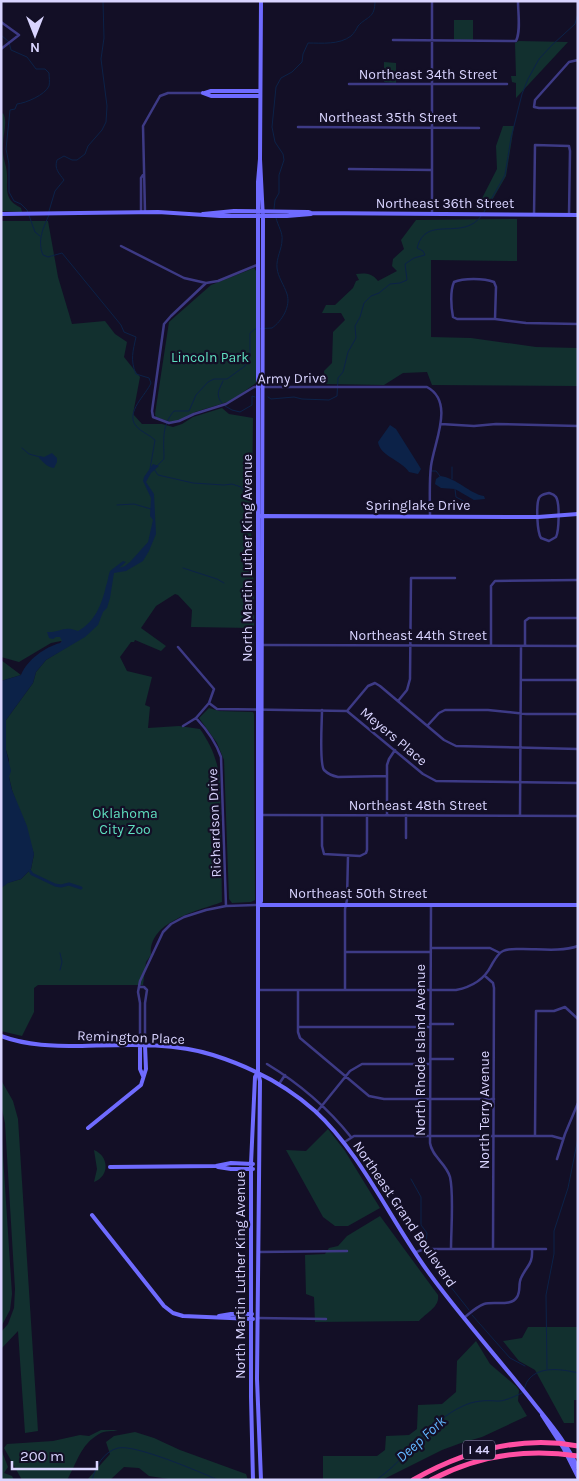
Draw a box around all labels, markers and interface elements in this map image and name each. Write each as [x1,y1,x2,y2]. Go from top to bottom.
north arrow [10,10,60,60]
text: N [30,39,40,56]
street label: Northeast 34th Street [359,66,497,83]
street label: Northeast 35th Street [319,109,457,126]
street label: Northeast 36th Street [376,195,514,212]
park label: Lincoln Park [171,349,249,366]
street label: Army Drive [257,369,327,388]
street label: North Martin Luther King Avenue [239,454,256,662]
street label: Springlake Drive [366,497,470,514]
street label: Northeast 44th Street [349,627,487,644]
street label: Meyers Place [357,703,431,769]
street label: Richardson Drive [204,768,225,878]
street label: Northeast 48th Street [349,797,487,814]
park label: Oklahoma City Zoo [92,805,158,838]
street label: Northeast 50th Street [289,885,427,902]
street label: North Rhode Island Avenue [412,964,429,1136]
street label: Remington Place [77,1027,185,1048]
street label: North Terry Avenue [476,1051,493,1169]
street label: Northeast Grand Boulevard [349,1138,460,1291]
street label: North Martin Luther King Avenue [232,1171,249,1379]
water label: Deep Fork [392,1412,450,1466]
scale bar [12,1438,98,1470]
road number: I 44 [463,1440,495,1460]
text: 200 m [20,1447,64,1465]

